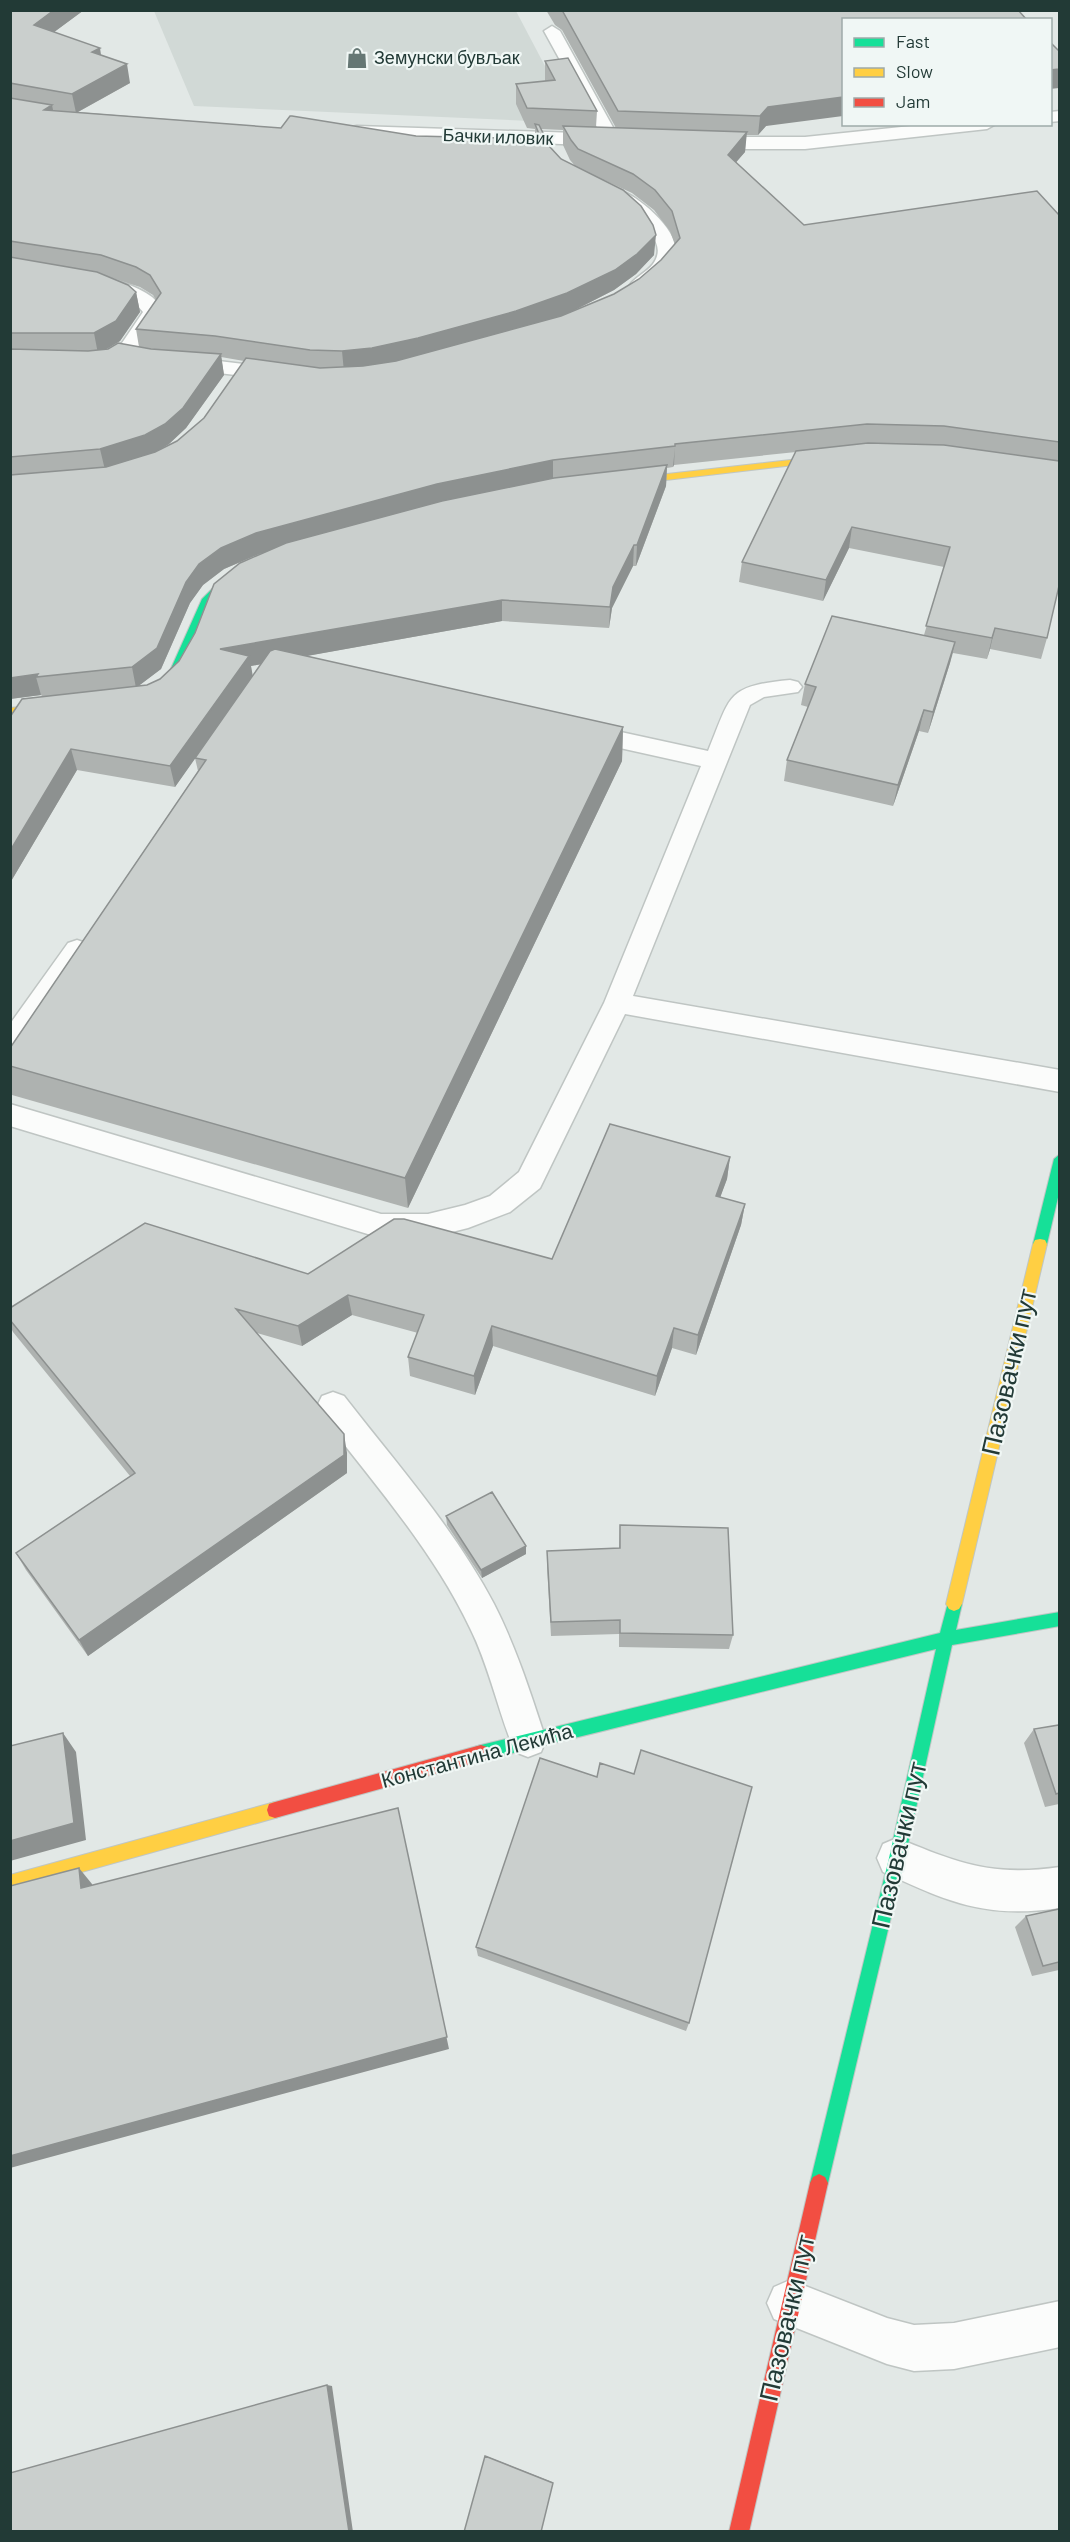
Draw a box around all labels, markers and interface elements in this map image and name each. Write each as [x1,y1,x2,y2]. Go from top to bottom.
legend [842,18,1052,126]
text: Fast [896,30,930,52]
shop icon: Земунски бувљак [345,46,369,70]
place label: Земунски бувљак [374,46,520,68]
text: Slow [896,60,933,82]
text: Jam [896,90,930,112]
street label: Бачки иловик [442,123,554,149]
street label: Пазовачки пут [973,1285,1042,1458]
street label: Константина Лекића [378,1717,575,1792]
street label: Пазовачки пут [863,1758,932,1931]
street label: Пазовачки пут [751,2231,820,2404]

